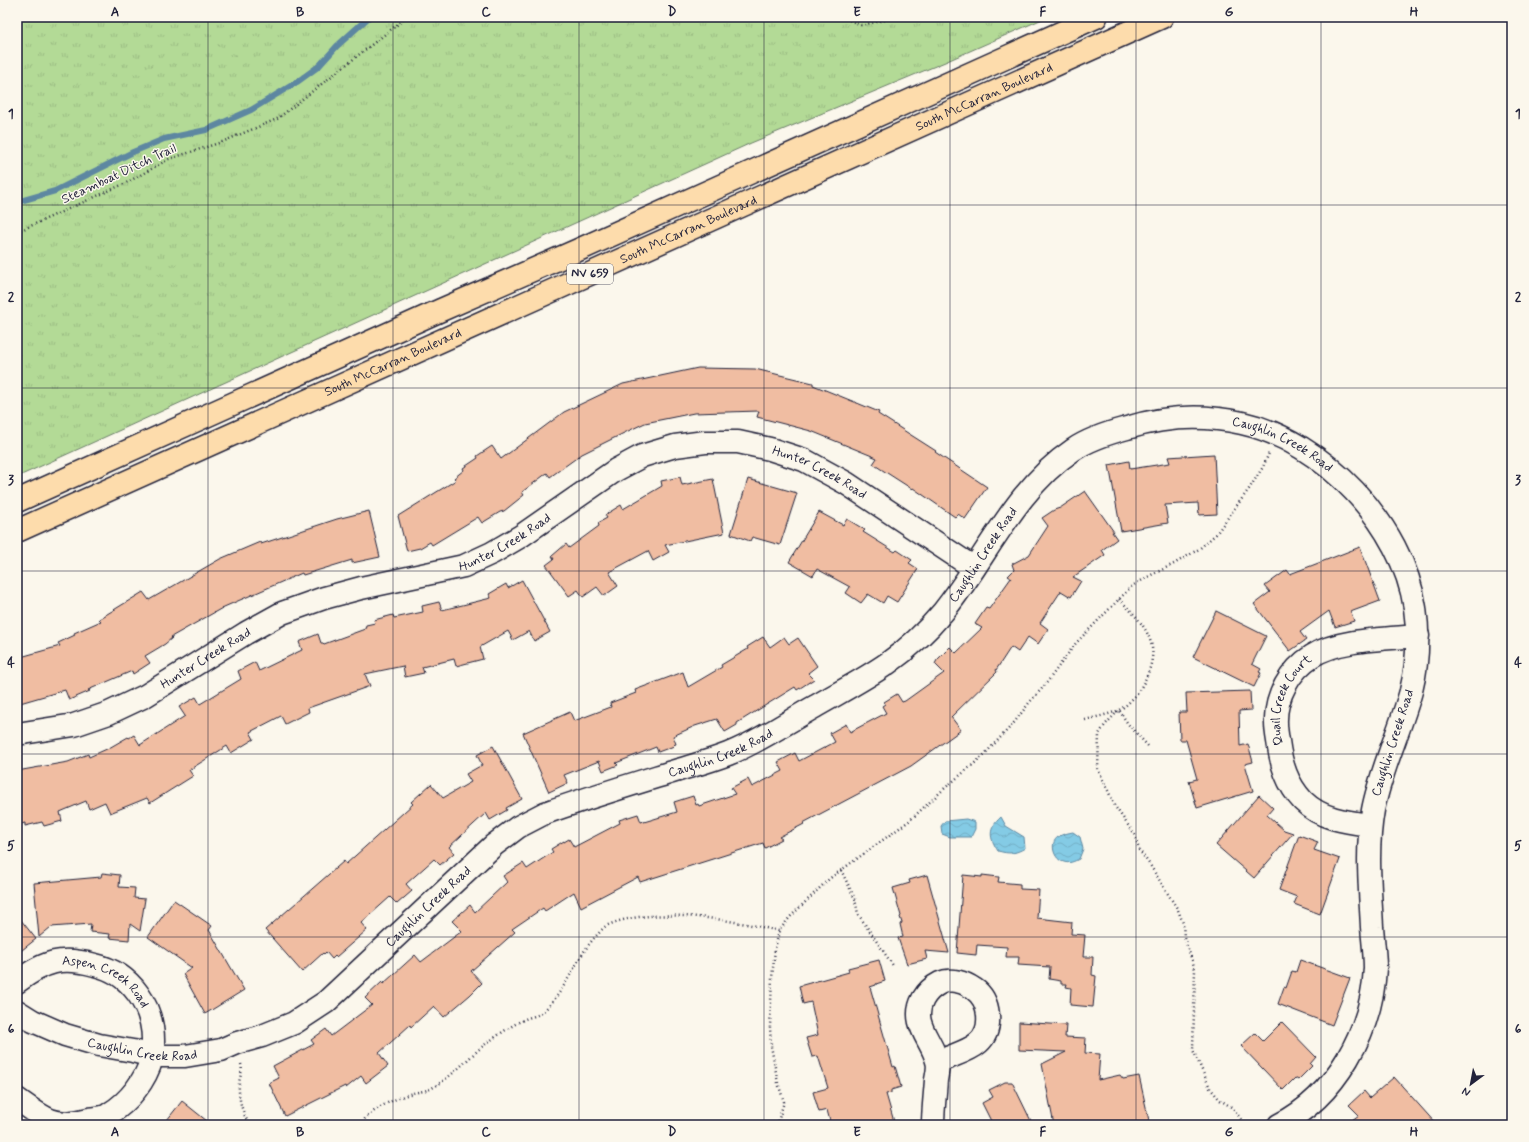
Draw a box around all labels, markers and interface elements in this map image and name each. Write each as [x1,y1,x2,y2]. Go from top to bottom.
text: A [111,4,119,21]
text: B [296,4,305,21]
text: C [481,4,491,21]
text: D [668,4,677,21]
text: E [853,4,861,21]
text: F [1040,4,1047,21]
text: G [1225,4,1234,21]
text: H [1410,4,1419,21]
street label: South McCarran Boulevard [913,59,1055,135]
text: 1 [8,106,14,123]
text: 1 [1515,106,1521,123]
street label: Steamboat Ditch Trail [59,140,179,208]
street label: South McCarran Boulevard [617,191,760,268]
road number: NV 659 [567,264,613,284]
text: 2 [8,289,15,306]
text: 2 [1515,289,1522,306]
street label: South McCarran Boulevard [322,324,464,400]
street label: Caughlin Creek Road [1231,413,1337,476]
street label: Hunter Creek Road [770,442,870,503]
text: 3 [8,472,14,489]
text: 3 [1515,472,1521,489]
street label: Caughlin Creek Road [945,504,1021,606]
street label: Hunter Creek Road [457,509,554,575]
street label: Hunter Creek Road [157,623,254,693]
street label: Quail Creek Court [1267,650,1315,747]
text: 4 [7,655,15,672]
text: 4 [1514,655,1522,672]
street label: Caughlin Creek Road [1368,687,1420,799]
street label: Caughlin Creek Road [666,725,776,781]
text: 5 [7,838,15,855]
text: 5 [1514,838,1522,855]
street label: Caughlin Creek Road [382,862,475,951]
street label: Aspen Creek Road [62,952,153,1011]
text: 6 [8,1021,15,1038]
text: 6 [1515,1021,1522,1038]
street label: Caughlin Creek Road [85,1033,199,1065]
north arrow [1451,1064,1491,1104]
text: N [1459,1084,1473,1100]
text: A [111,1124,119,1141]
text: B [296,1124,305,1141]
text: C [481,1124,491,1141]
text: D [668,1124,677,1141]
text: E [853,1124,861,1141]
text: F [1040,1124,1047,1141]
text: G [1225,1124,1234,1141]
text: H [1410,1124,1419,1141]

